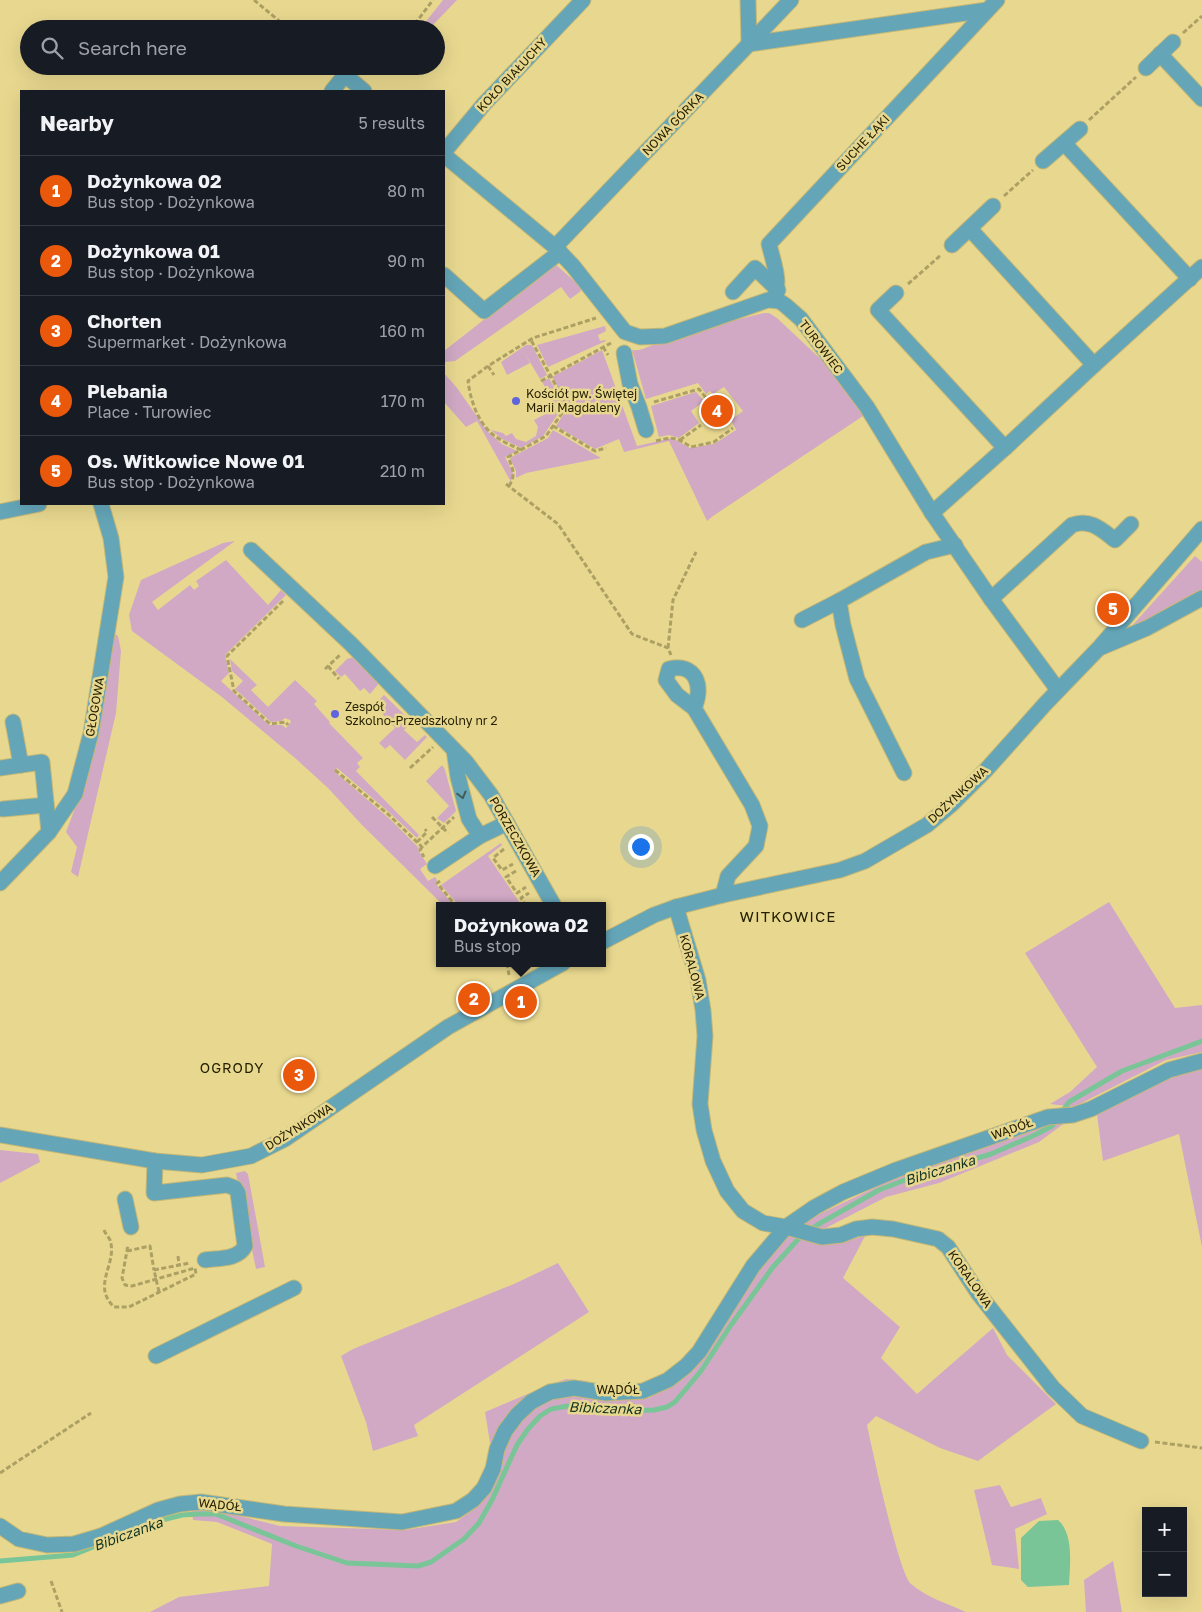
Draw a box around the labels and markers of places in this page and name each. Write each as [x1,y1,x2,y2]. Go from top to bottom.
place label: Kościół pw. Świętej Marii Magdaleny [526,386,637,415]
pin: 4 [701,392,733,430]
marker: Kościół pw. Świętej Marii Magdaleny [510,395,522,407]
pin: 5 [1097,590,1129,628]
place label: Zespół Szkolno-Przedszkolny nr 2 [345,699,498,728]
marker: Zespół Szkolno-Przedszkolny nr 2 [329,708,341,720]
pin: 2 [458,980,490,1018]
pin: 1 [505,983,537,1021]
pin: 3 [283,1056,315,1094]

